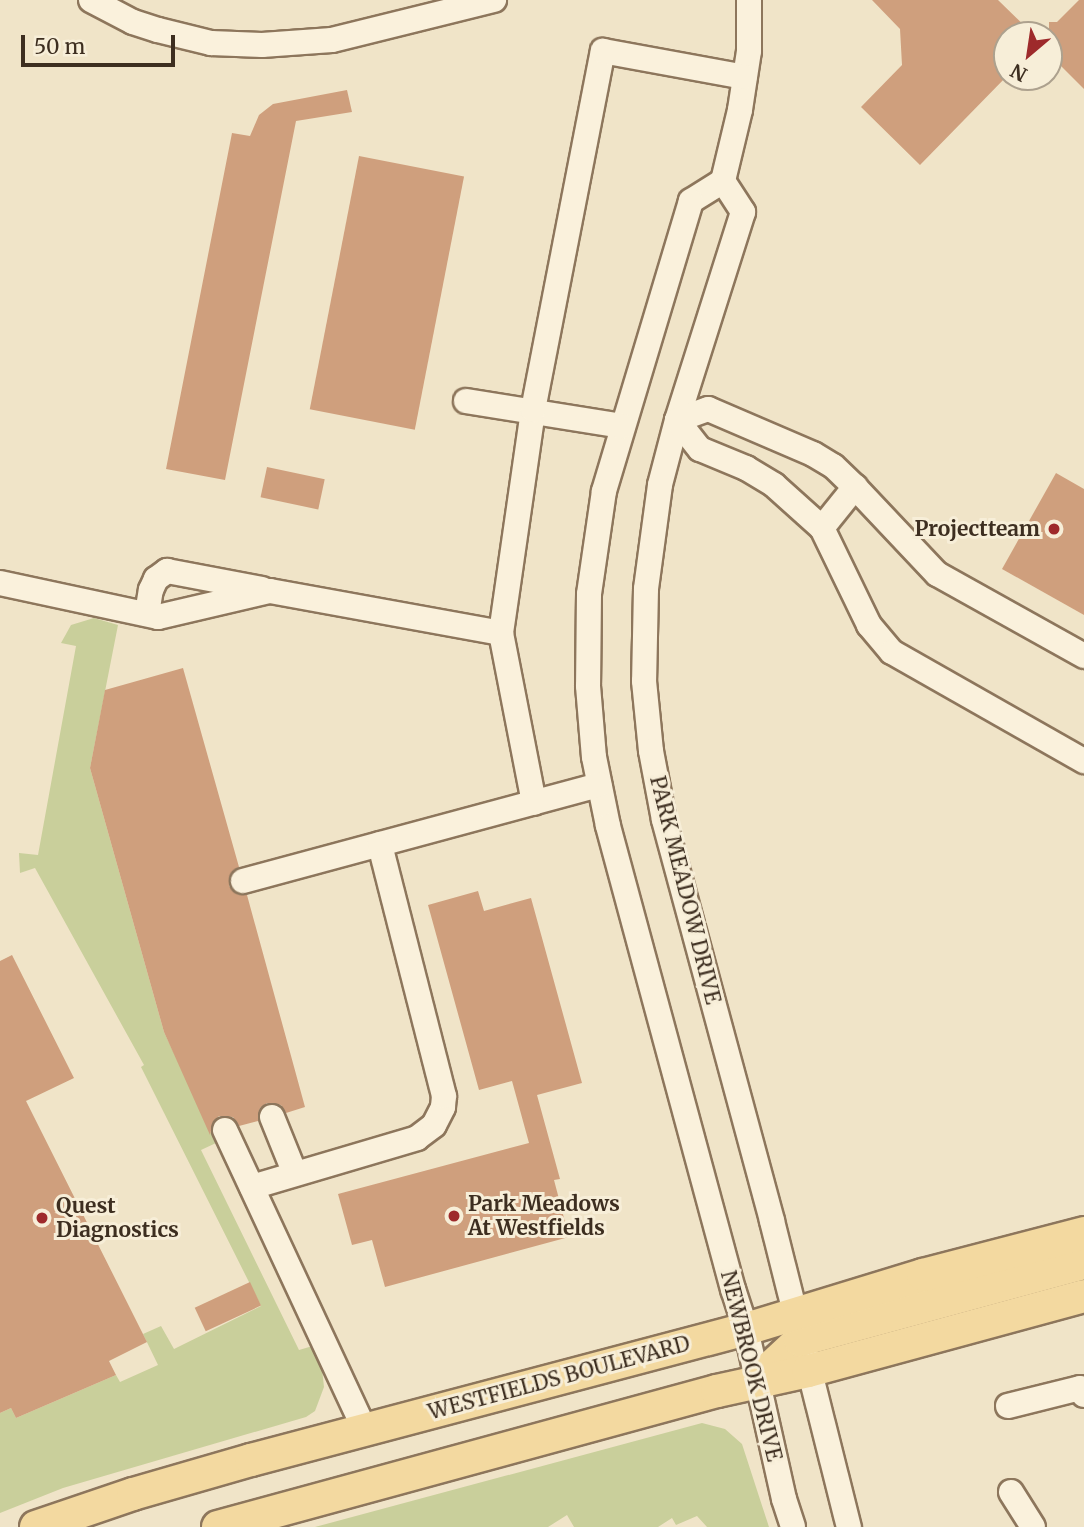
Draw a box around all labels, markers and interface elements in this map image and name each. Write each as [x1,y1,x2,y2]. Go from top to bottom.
scale bar [24,21,178,65]
north arrow [993,21,1063,91]
text: 50 m [34,33,85,60]
text: N [1006,58,1031,87]
place label: Projectteam [914,516,1040,542]
marker: Projectteam [1046,521,1062,537]
street label: PARK MEADOW DRIVE [644,773,726,1007]
place label: Park Meadows At Westfields [468,1191,620,1241]
place label: Quest Diagnostics [56,1193,179,1243]
marker: Park Meadows At Westfields [446,1208,462,1224]
marker: Quest Diagnostics [34,1210,50,1226]
street label: NEWBROOK DRIVE [715,1268,787,1464]
street label: WESTFIELDS BOULEVARD [425,1331,693,1425]

